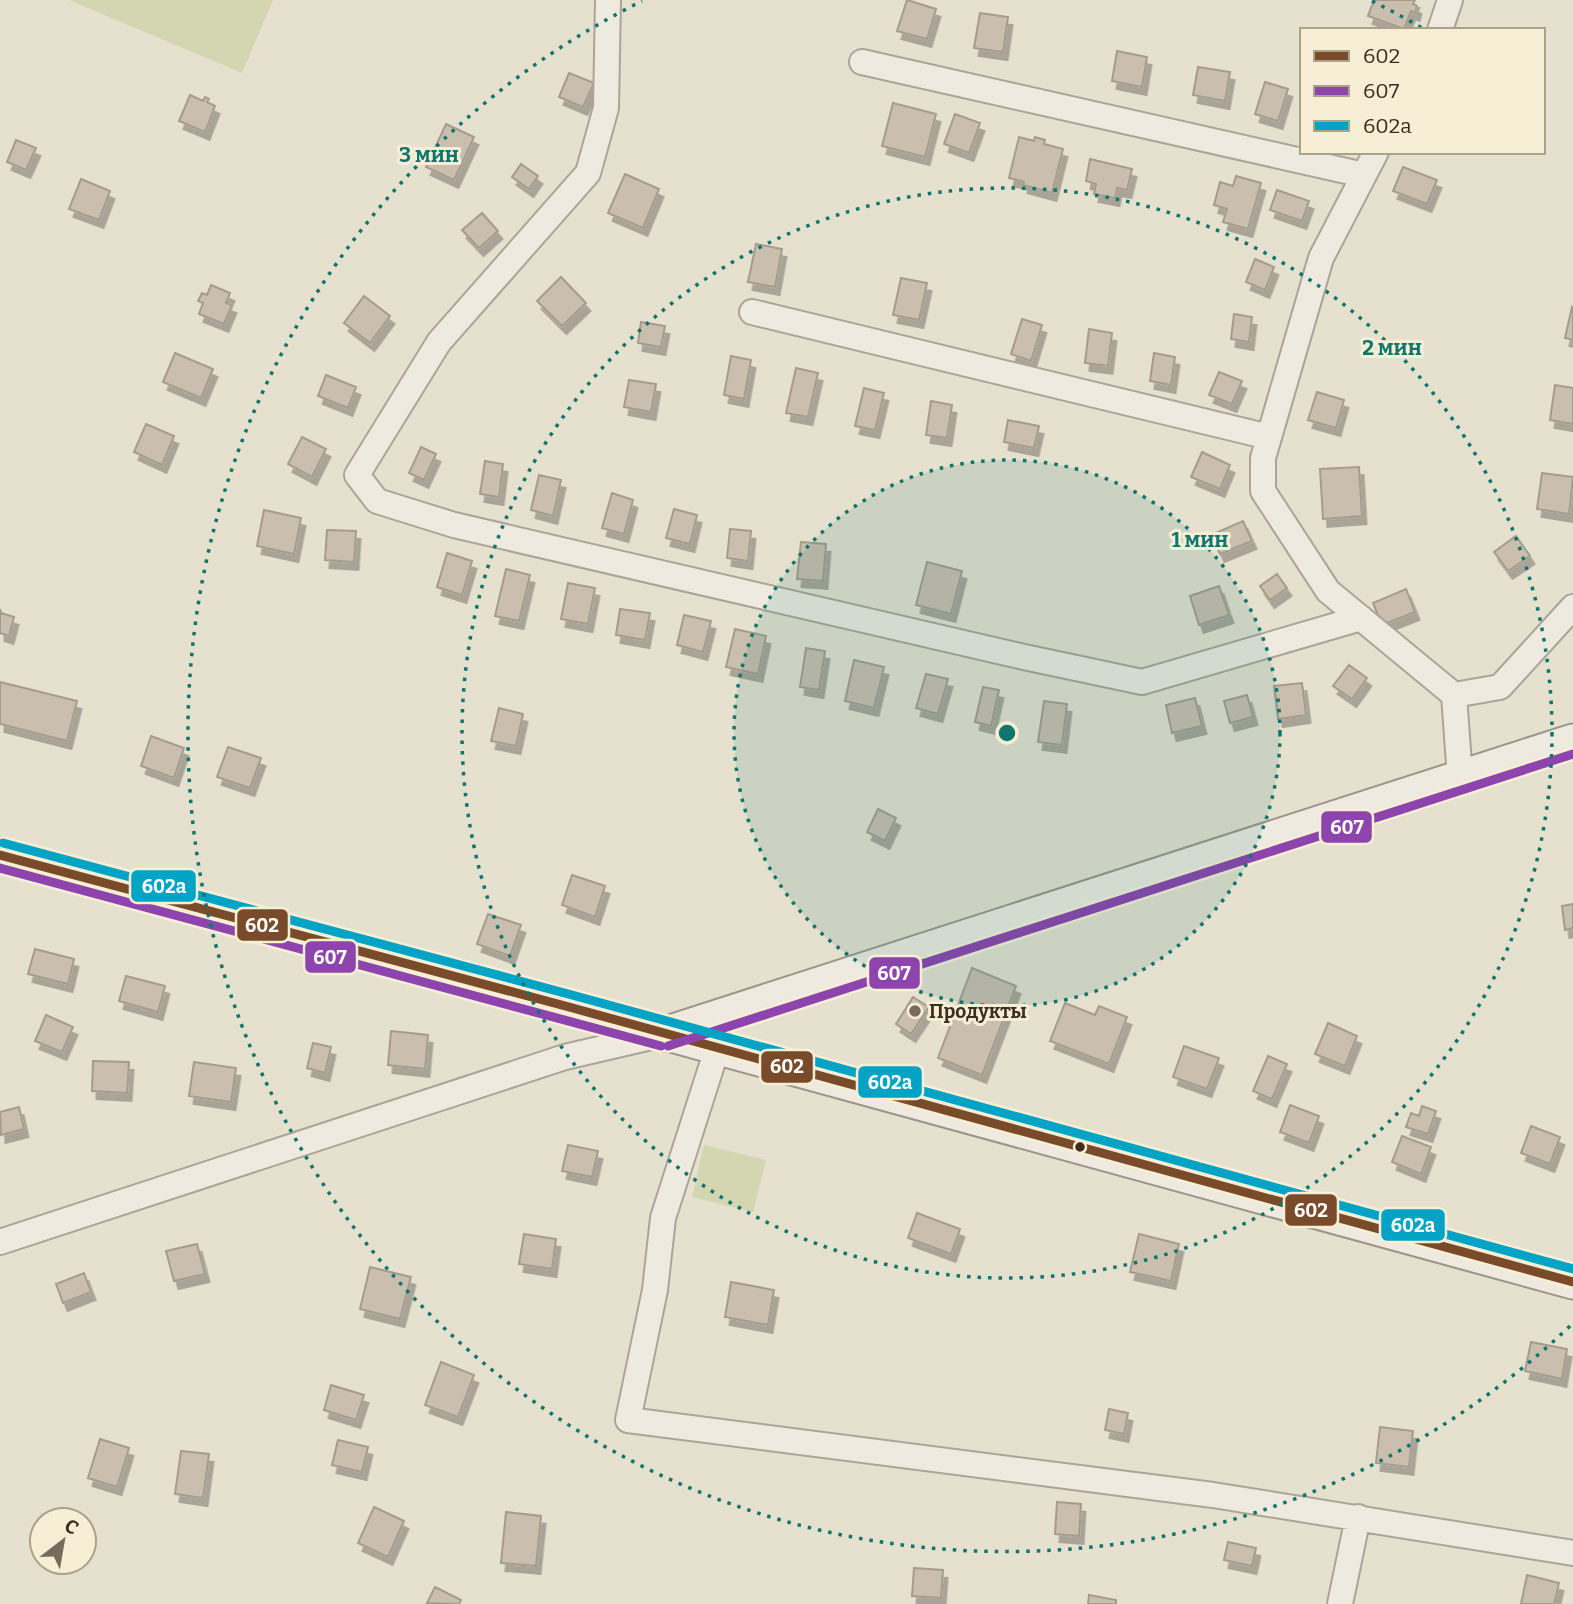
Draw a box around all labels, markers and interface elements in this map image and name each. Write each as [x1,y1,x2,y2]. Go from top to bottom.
legend [1300,28,1545,154]
text: 602 [1363,43,1400,69]
text: 607 [1363,78,1400,104]
text: 602а [1363,113,1412,139]
text: 3 мин [399,142,459,168]
text: 2 мин [1362,335,1422,361]
text: 1 мин [1172,527,1228,553]
centre of rings [995,721,1019,745]
line badge: 607 [1320,810,1373,844]
text: 607 [1330,816,1364,839]
line badge: 602а [130,869,197,903]
text: 602а [142,875,187,898]
line badge: 602 [236,908,289,942]
text: 602 [245,914,279,937]
line badge: 607 [304,940,357,974]
text: 607 [313,946,347,969]
line badge: 607 [868,956,921,990]
text: 607 [877,962,911,985]
place label: Продукты [929,1000,1027,1023]
marker: Продукты [907,1003,923,1019]
line badge: 602 [760,1050,814,1084]
text: 602 [770,1055,804,1078]
line badge: 602а [857,1065,923,1099]
text: 602а [868,1071,913,1094]
unlabelled marker [1073,1140,1087,1154]
line badge: 602 [1284,1193,1338,1227]
text: 602 [1294,1199,1328,1222]
line badge: 602а [1380,1208,1446,1242]
text: 602а [1391,1214,1436,1237]
north arrow [28,1506,98,1576]
text: С [60,1514,83,1540]

